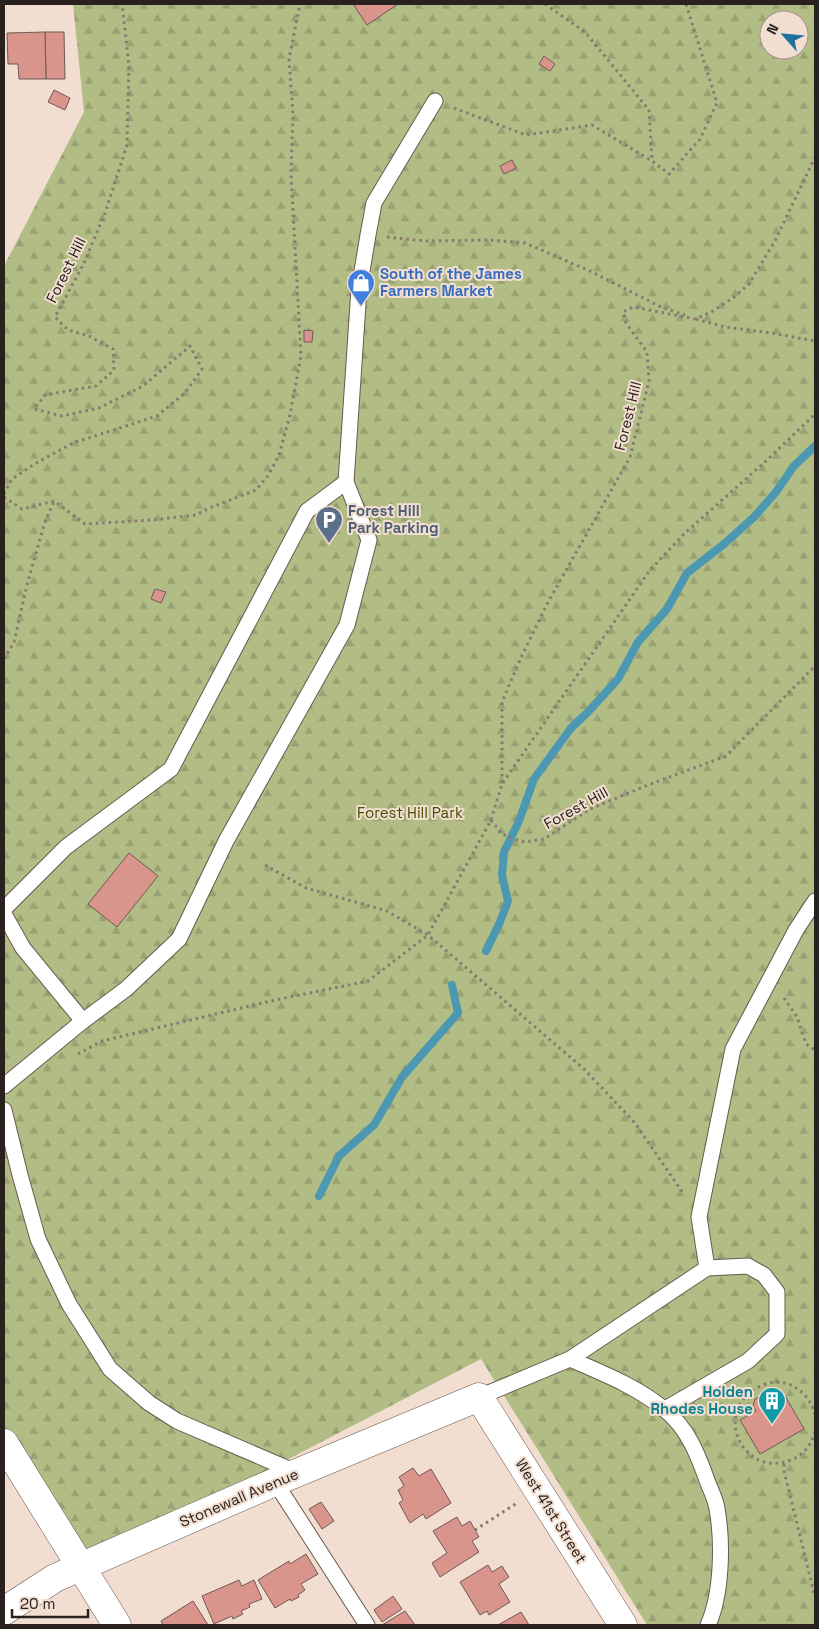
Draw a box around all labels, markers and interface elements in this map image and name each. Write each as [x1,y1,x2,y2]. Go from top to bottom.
north arrow [759,10,809,60]
text: N [762,21,783,37]
street label: Forest Hill [41,234,90,306]
place label: South of the James Farmers Market [380,264,522,300]
shop icon: South of the James Farmers Market [346,268,376,307]
street label: Forest Hill [610,379,645,453]
place label: Forest Hill Park Parking [348,501,439,537]
parking icon: Forest Hill Park Parking [314,505,344,544]
street label: Forest Hill [540,782,611,833]
park label: Forest Hill Park [357,803,463,822]
place label: Holden Rhodes House [650,1382,753,1418]
building icon: Holden Rhodes House [757,1386,787,1425]
street label: West 41st Street [512,1455,591,1567]
street label: Stonewall Avenue [176,1464,301,1531]
scale bar [12,1586,89,1618]
text: 20 m [20,1594,55,1613]

